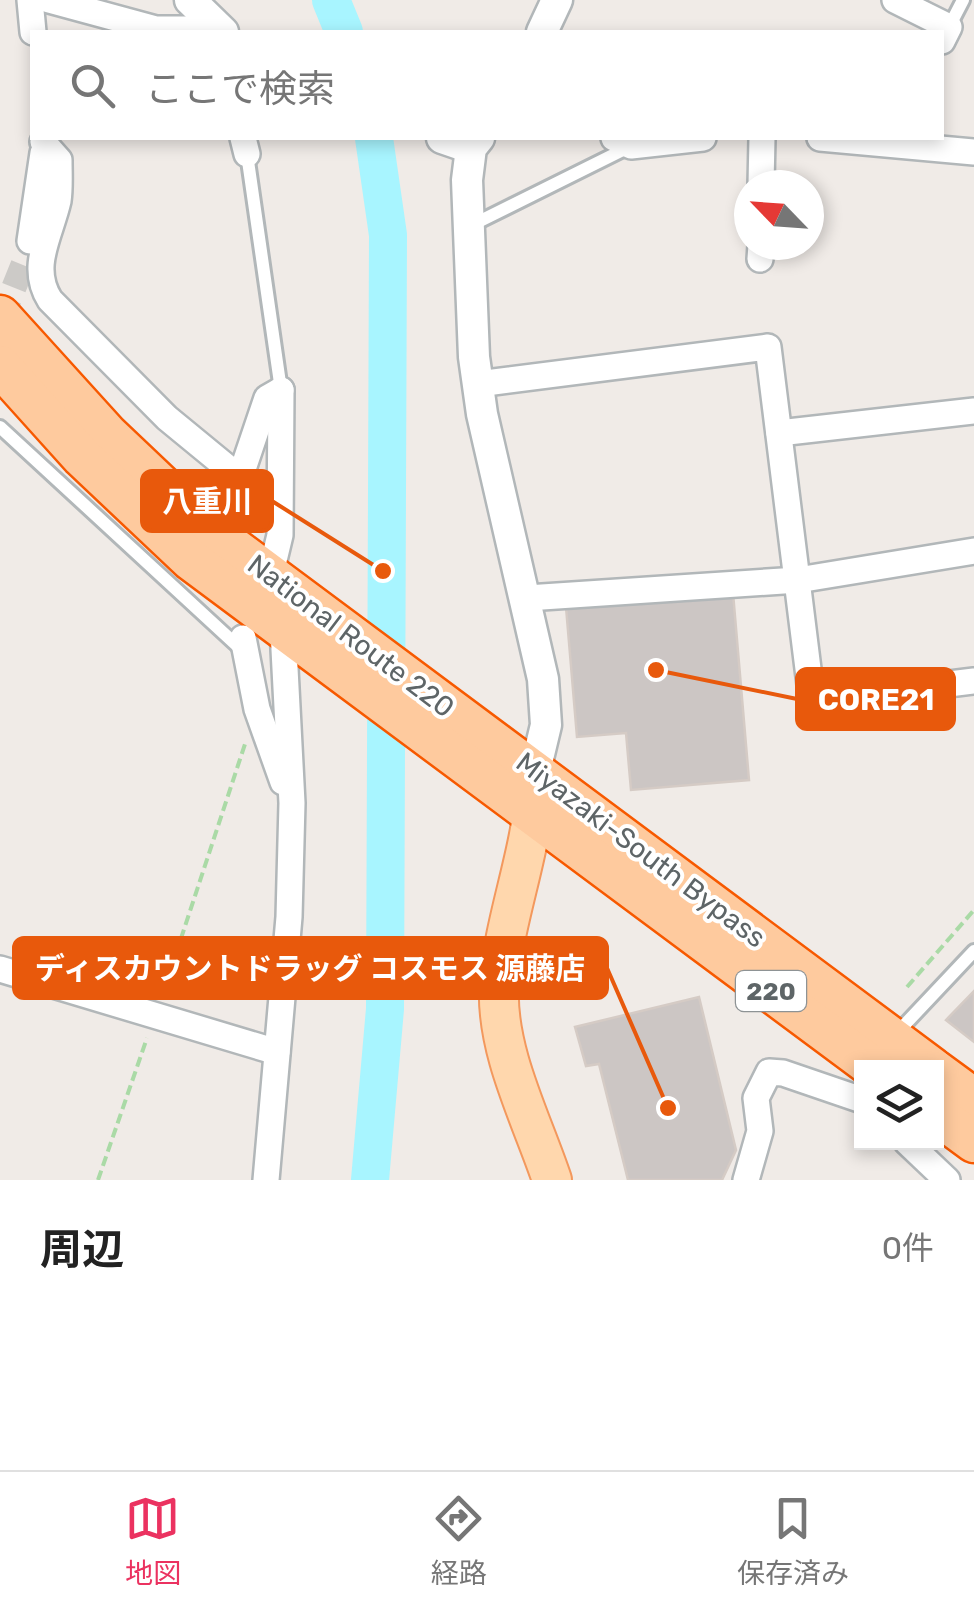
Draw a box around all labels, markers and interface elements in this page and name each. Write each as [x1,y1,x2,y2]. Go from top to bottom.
search box [30,30,944,140]
icon: search [65,58,120,113]
text: ここで検索 [145,66,335,112]
north arrow [734,170,824,260]
callout: 八重川 [142,471,272,531]
text: 八重川 [162,484,252,520]
street label: National Route 220 [241,548,461,724]
callout: CORE21 [797,669,954,729]
text: CORE21 [818,682,934,718]
street label: Miyazaki-South Bypass [510,746,772,954]
callout: ディスカウントドラッグ コスモス 源藤店 [14,938,607,998]
text: ディスカウントドラッグ コスモス 源藤店 [35,951,585,987]
road number: 220 [736,971,806,1011]
map controls [854,1060,944,1150]
button: layers [854,1060,944,1150]
text: 周辺 [40,1225,124,1275]
text: 0件 [882,1229,934,1267]
tab: 地図 [125,1491,181,1591]
tab: 経路 [431,1491,487,1591]
tab: 保存済み [737,1491,849,1591]

